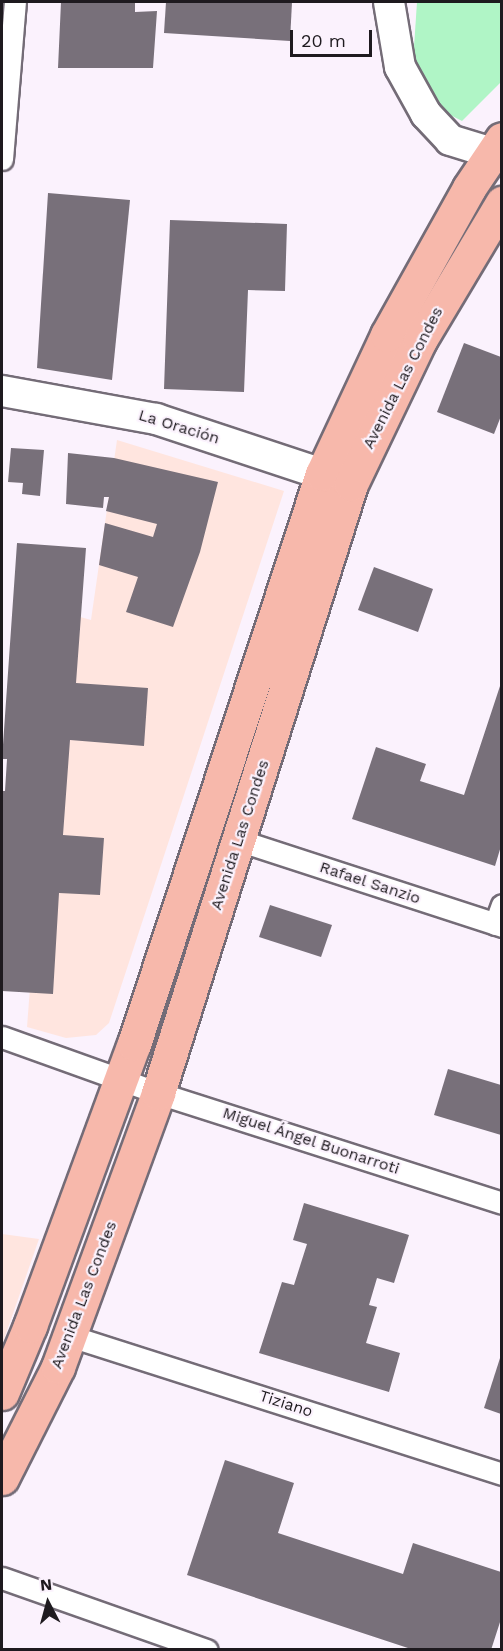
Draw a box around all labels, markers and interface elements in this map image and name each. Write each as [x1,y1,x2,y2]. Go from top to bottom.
scale bar [293,18,376,56]
text: 20 m [301,30,346,51]
street label: Avenida Las Condes [359,304,447,452]
street label: La Oración [136,406,222,448]
street label: Avenida Las Condes [207,757,273,913]
street label: Rafael Sanzio [317,858,423,908]
street label: Miguel Ángel Buonarroti [219,1103,403,1179]
street label: Avenida Las Condes [47,1218,121,1372]
street label: Tiziano [257,1386,315,1422]
north arrow [18,1573,78,1633]
text: N [39,1575,53,1595]

